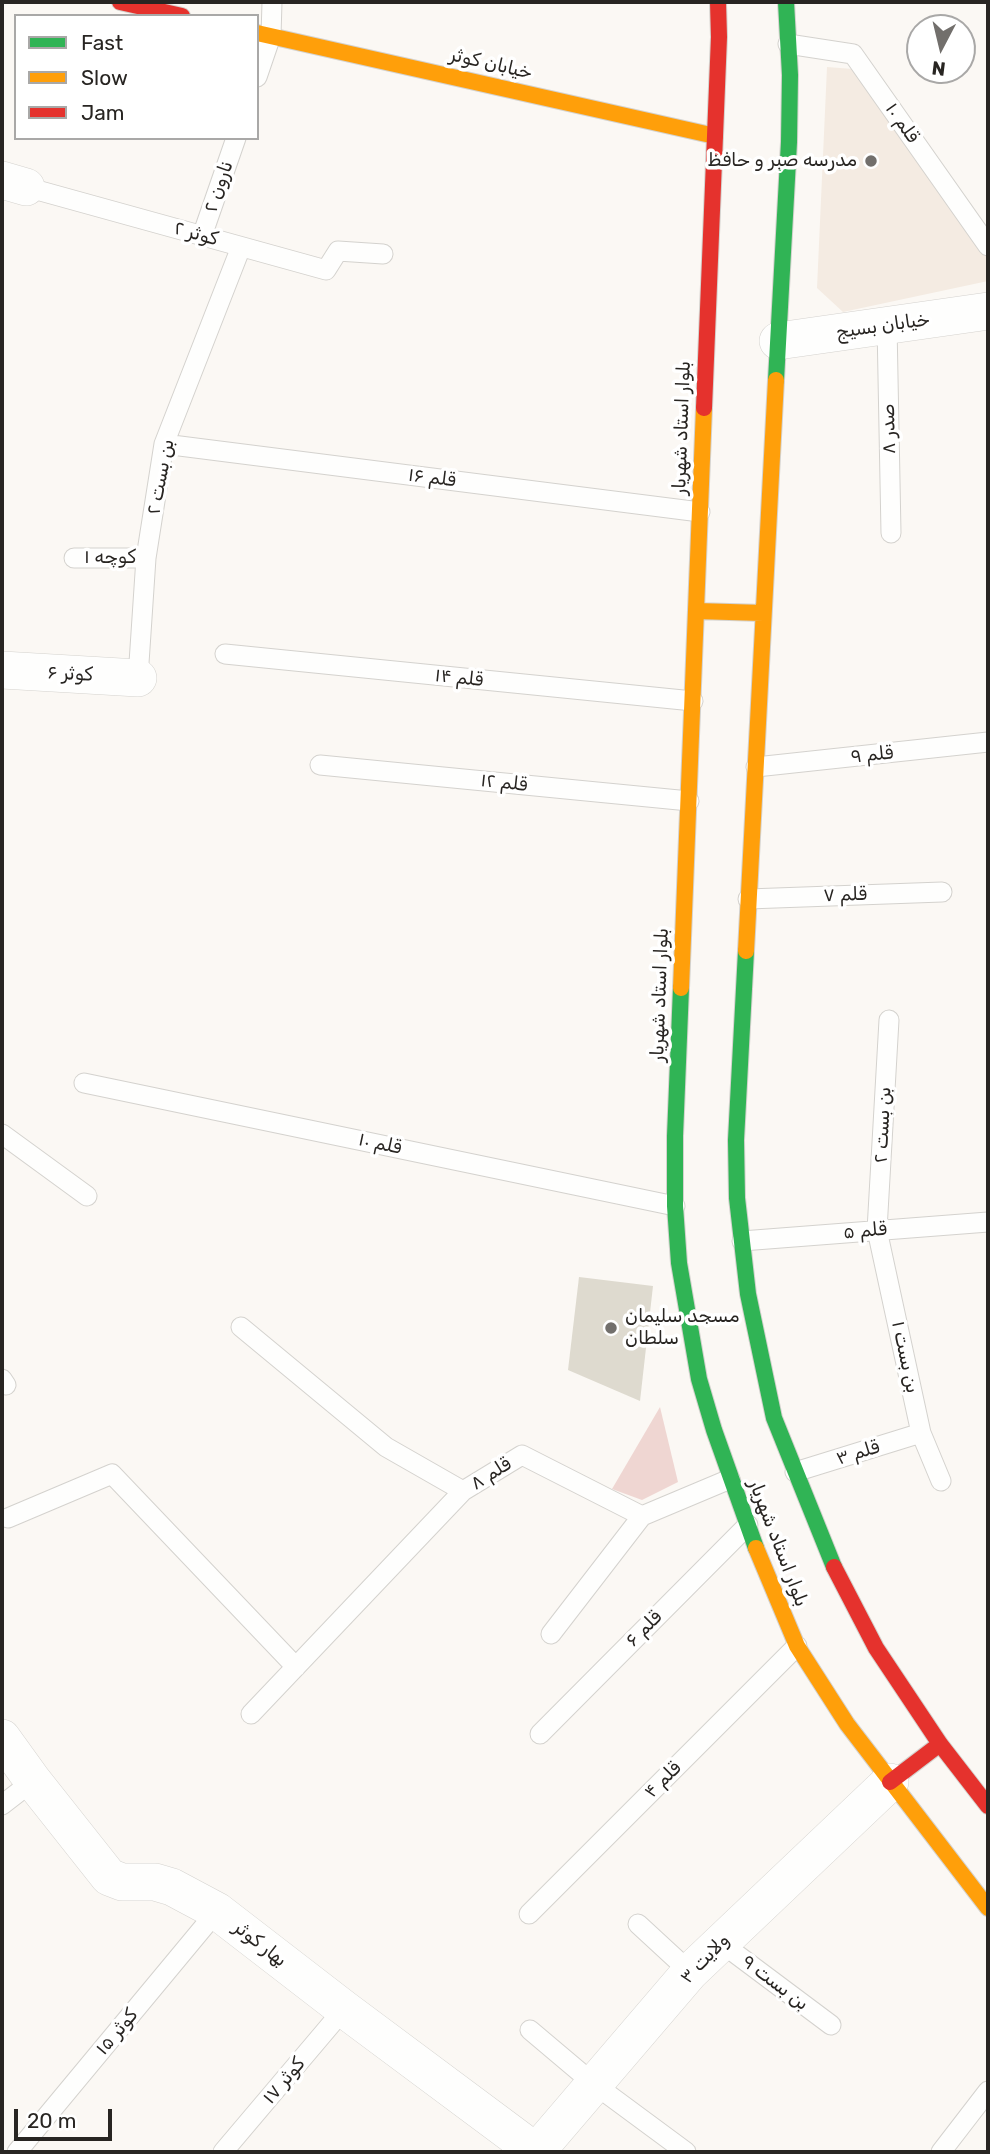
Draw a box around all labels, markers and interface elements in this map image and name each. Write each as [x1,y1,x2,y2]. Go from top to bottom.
legend [14,14,259,140]
north arrow [906,14,976,84]
text: Fast [81,30,123,55]
street label: خیابان کوثر [447,43,535,85]
text: N [930,56,947,81]
text: Slow [81,65,128,90]
street label: قلم ۱۰ [880,99,924,147]
text: Jam [81,100,125,125]
place label: مدرسه صبر و حافظ [708,150,857,172]
marker: مدرسه صبر و حافظ [863,153,879,169]
street label: نارون ۲ [200,158,238,216]
street label: کوثر ۲ [171,217,221,251]
street label: خیابان بسیج [835,308,931,344]
street label: بلوار استاد شهریار [668,360,696,496]
street label: صدر ۸ [877,404,901,454]
street label: بن بست ۲ [143,437,179,517]
street label: قلم ۱۶ [407,464,457,492]
street label: کوچه ۱ [84,547,136,569]
street label: کوثر ۶ [47,661,93,687]
street label: قلم ۱۴ [434,664,484,692]
street label: قلم ۹ [849,741,895,769]
street label: قلم ۱۲ [479,769,529,797]
street label: قلم ۷ [823,883,867,907]
street label: بلوار استاد شهریار [646,927,674,1063]
street label: بن بست ۲ [870,1086,896,1164]
street label: قلم ۱۰ [356,1128,404,1160]
street label: قلم ۵ [842,1218,888,1244]
place label: مسجد سلیمان سلطان [625,1306,739,1350]
street label: بن بست ۱ [886,1319,924,1395]
marker: مسجد سلیمان سلطان [603,1320,619,1336]
street label: قلم ۳ [833,1436,883,1470]
street label: قلم ۸ [466,1453,516,1495]
street label: بلوار استاد شهریار [743,1476,813,1610]
street label: قلم ۶ [621,1606,667,1652]
street label: قلم ۴ [640,1757,686,1803]
street label: بهار کوثر [229,1916,291,1972]
street label: ولایت ۳ [676,1929,734,1989]
street label: بن بست ۹ [737,1950,813,2016]
street label: کوثر ۱۵ [91,2004,143,2060]
street label: کوثر ۱۷ [258,2053,310,2109]
scale bar [18,2094,116,2138]
text: 20 m [27,2108,76,2133]

